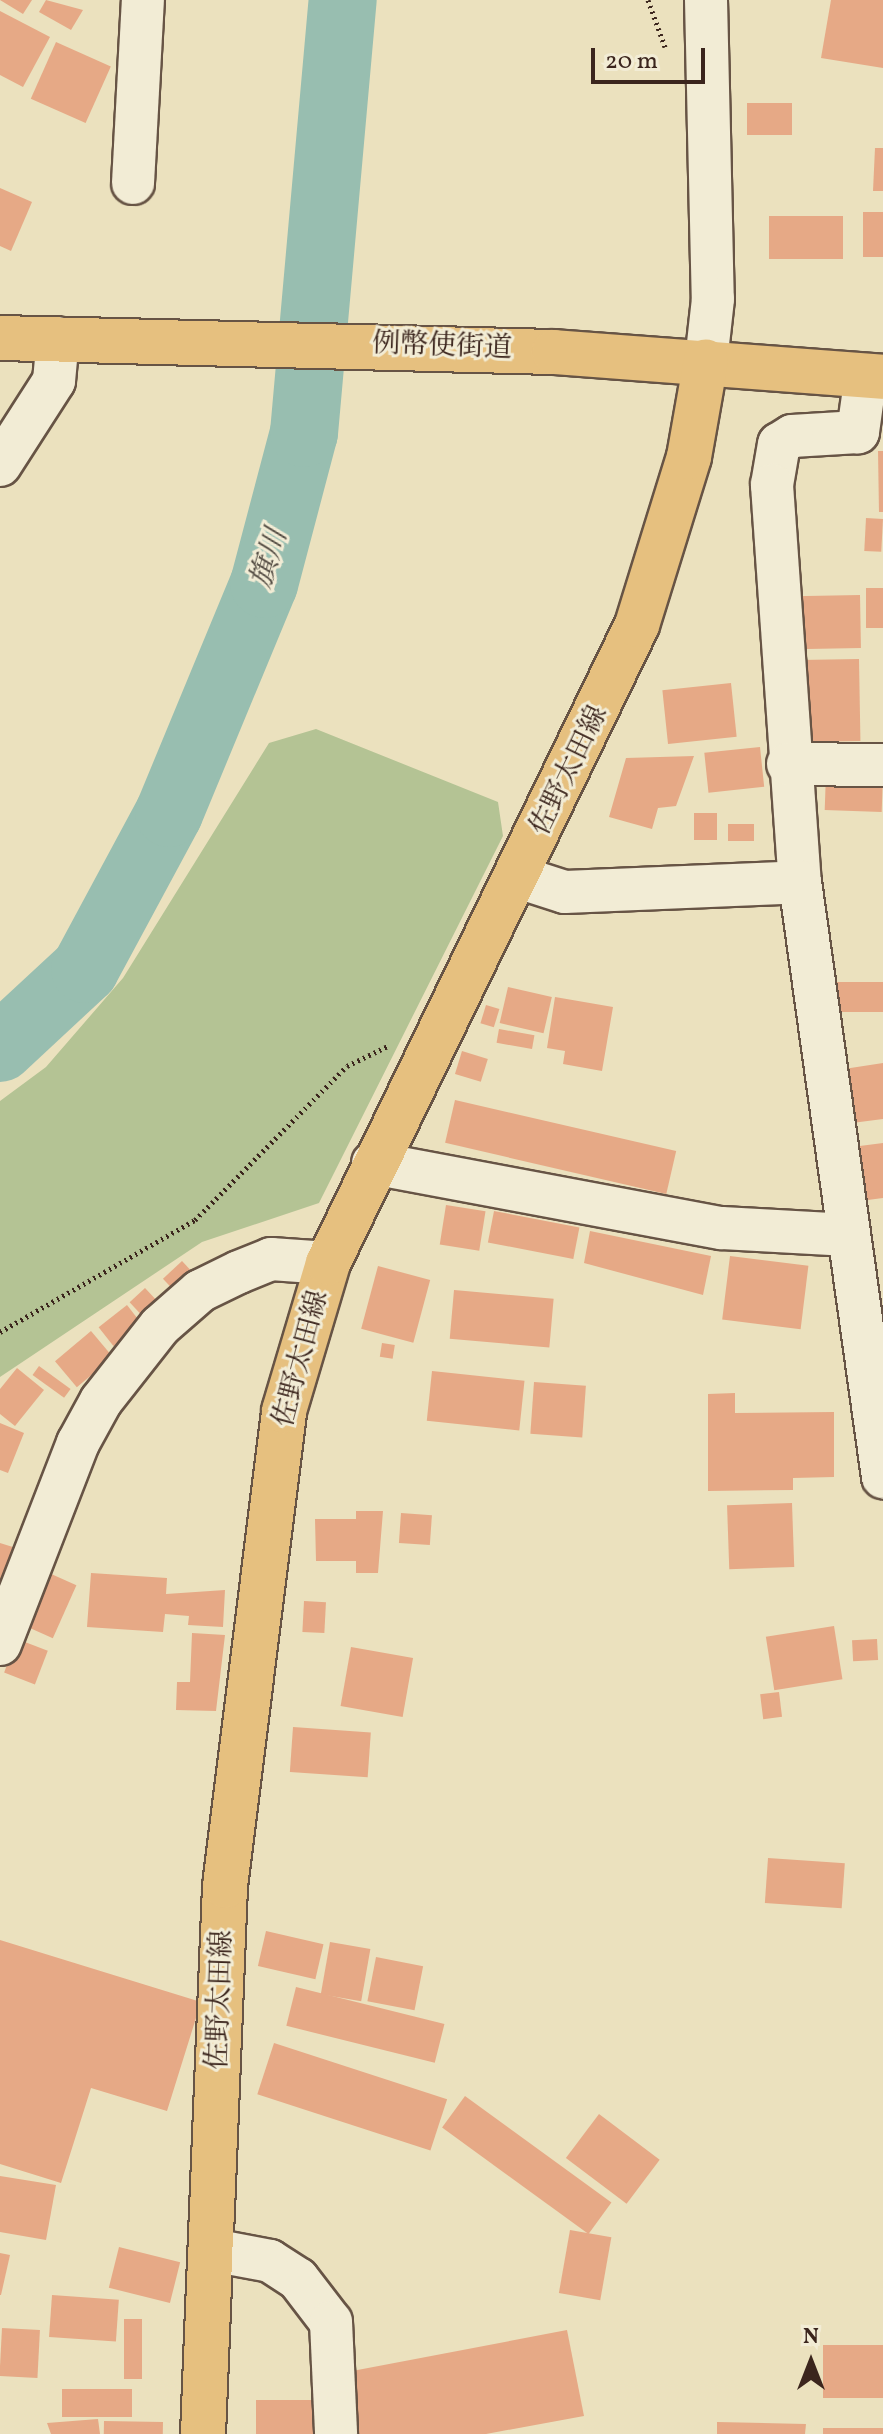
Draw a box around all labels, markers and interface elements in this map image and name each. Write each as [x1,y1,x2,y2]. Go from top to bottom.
scale bar [595,32,709,82]
text: 20 m [605,45,658,79]
street label: 例幣使街道 [371,328,513,366]
water label: 旗川 [244,525,296,593]
street label: 佐野太田線 [524,701,616,841]
street label: 佐野太田線 [268,1287,336,1431]
street label: 佐野太田線 [202,1929,240,2071]
north arrow [771,2322,851,2402]
text: N [803,2322,819,2353]

